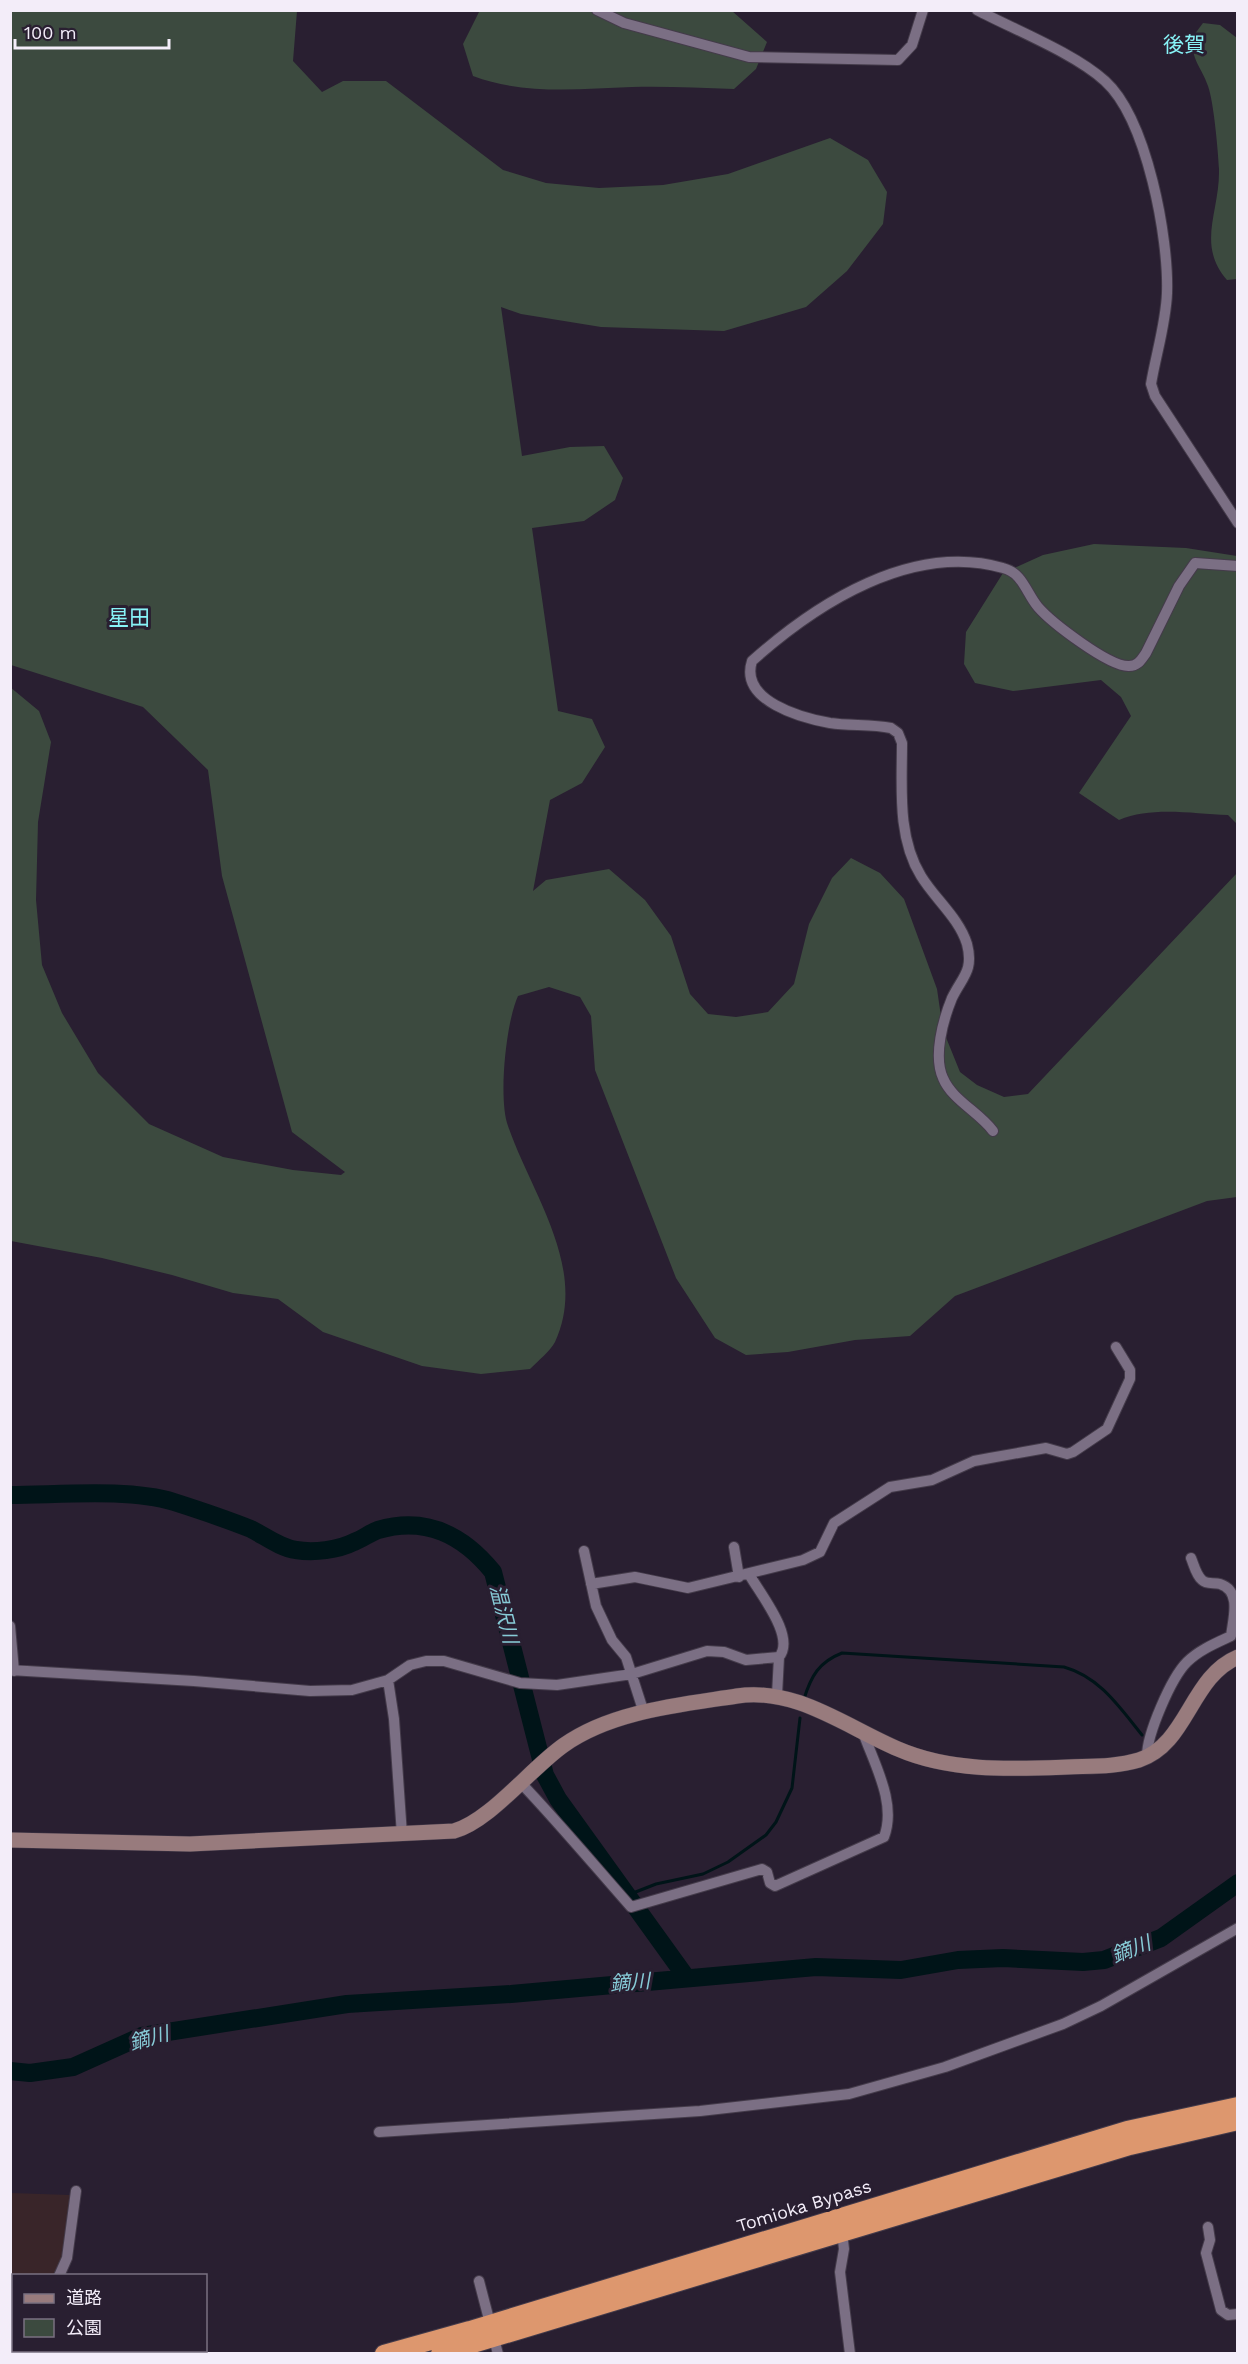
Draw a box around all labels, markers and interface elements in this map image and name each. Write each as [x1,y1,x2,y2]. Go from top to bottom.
scale bar [15,12,170,50]
text: 100 m [24,22,77,43]
district label: 後賀 [1163,32,1205,57]
district label: 星田 [108,605,150,630]
water label: 温沢川 [485,1582,523,1648]
water label: 鏑川 [1108,1930,1156,1967]
water label: 鏑川 [609,1968,653,1995]
water label: 鏑川 [127,2021,173,2055]
street label: Tomioka Bypass [734,2175,874,2236]
legend [12,2274,207,2352]
text: 道路 [66,2287,102,2308]
text: 公園 [66,2317,102,2338]

